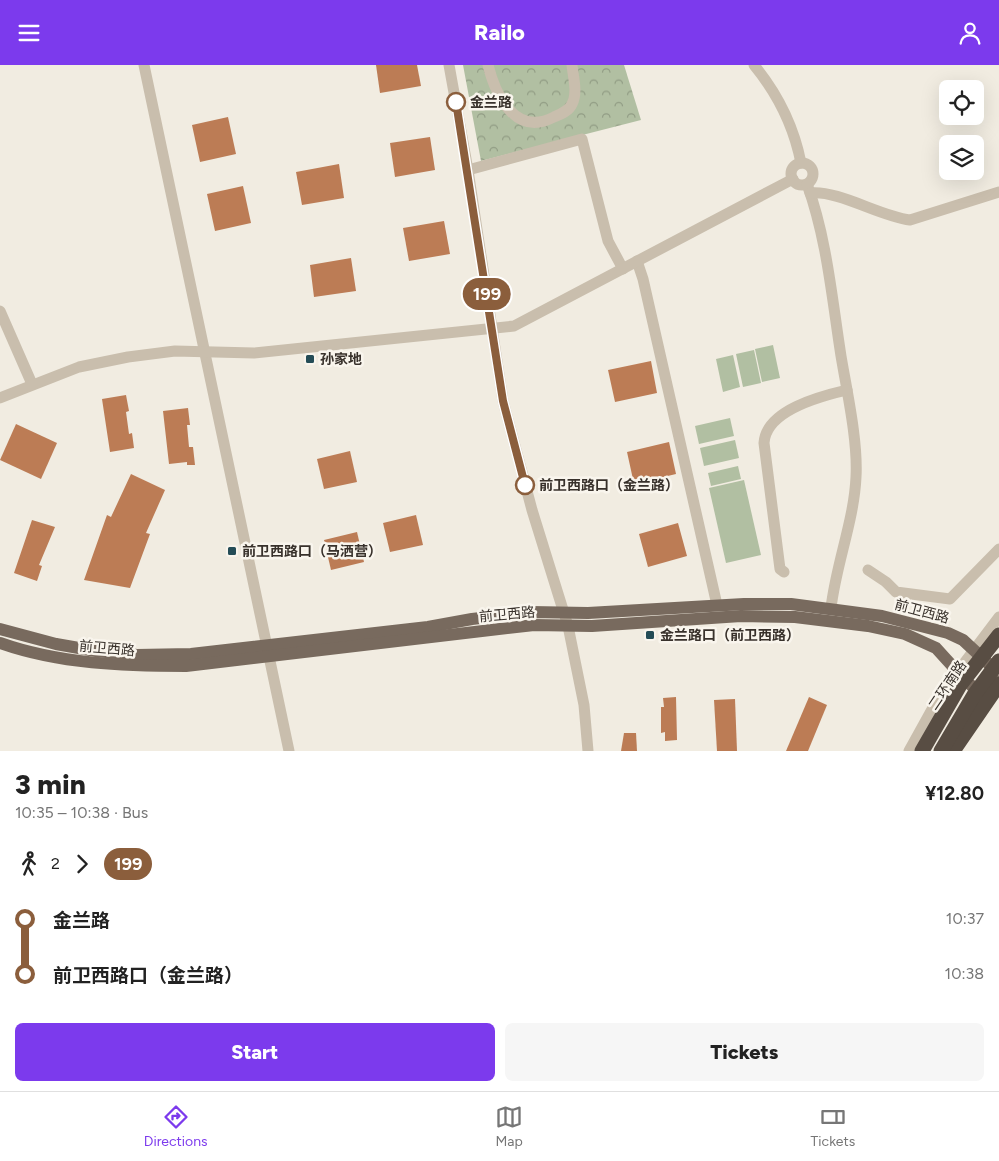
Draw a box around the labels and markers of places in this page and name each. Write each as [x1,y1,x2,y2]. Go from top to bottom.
marker: 金兰路 [446,92,466,112]
place label: 金兰路 [470,94,512,111]
place label: 孙家地 [320,351,362,368]
marker: 孙家地 [304,353,316,365]
marker: 前卫西路口（金兰路） [515,475,535,495]
place label: 前卫西路口（金兰路） [539,477,679,494]
place label: 前卫西路口（马洒营） [242,543,382,560]
marker: 前卫西路口（马洒营） [226,545,238,557]
place label: 金兰路口（前卫西路） [660,627,800,644]
marker: 金兰路口（前卫西路） [644,629,656,641]

